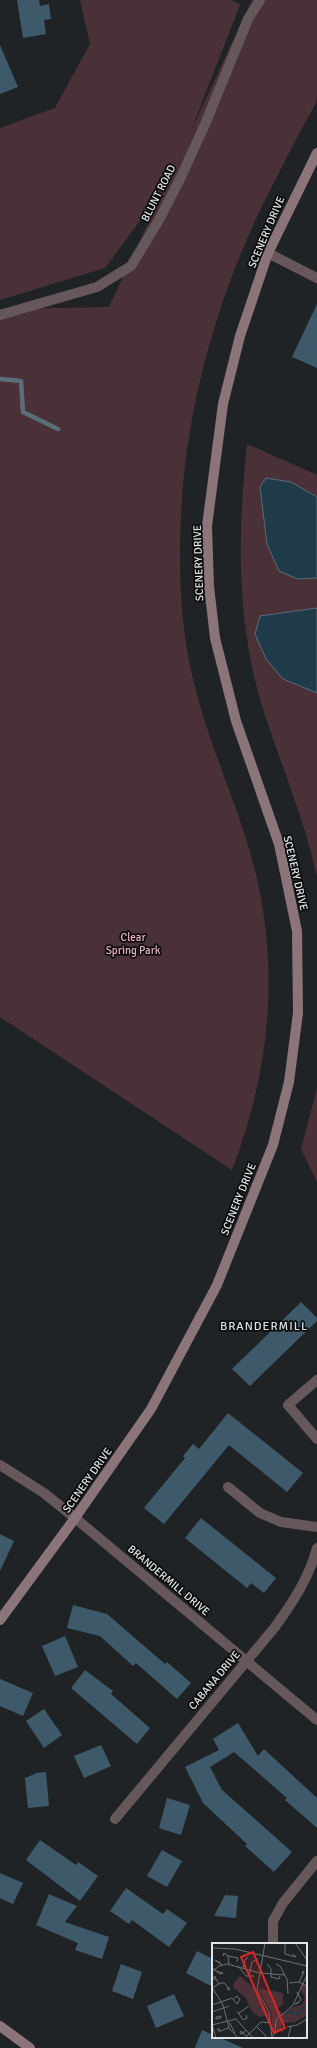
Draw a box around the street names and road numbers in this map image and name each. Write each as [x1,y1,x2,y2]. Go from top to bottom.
street label: BLUNT ROAD [139,163,178,224]
street label: SCENERY DRIVE [246,194,287,270]
street label: SCENERY DRIVE [191,525,206,601]
street label: SCENERY DRIVE [281,834,310,912]
street label: SCENERY DRIVE [218,1161,259,1237]
street label: SCENERY DRIVE [60,1445,115,1515]
street label: BRANDERMILL DRIVE [125,1542,212,1618]
street label: CABANA DRIVE [186,1648,243,1712]

